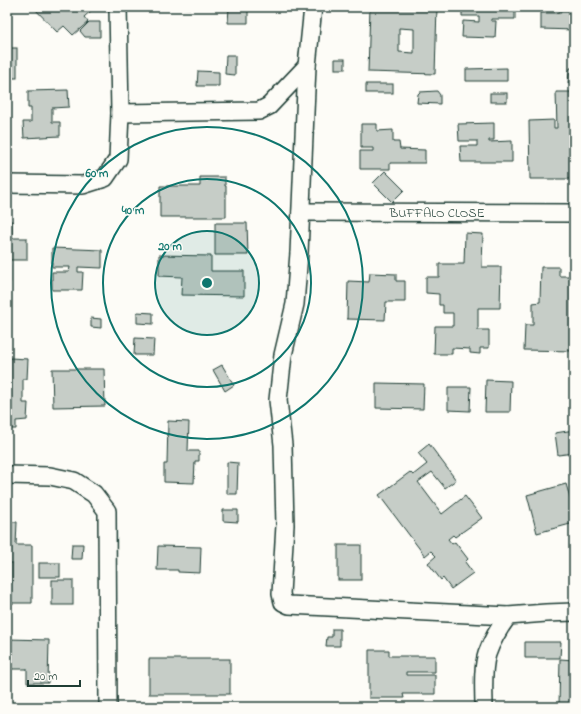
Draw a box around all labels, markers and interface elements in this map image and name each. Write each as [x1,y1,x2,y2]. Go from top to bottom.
text: 60 m [85,165,109,183]
text: 40 m [121,202,145,220]
street label: BUFFALO CLOSE [388,204,485,223]
text: 20 m [157,238,182,256]
centre of rings [200,276,214,290]
scale bar [28,662,80,688]
text: 20 m [34,668,57,686]

